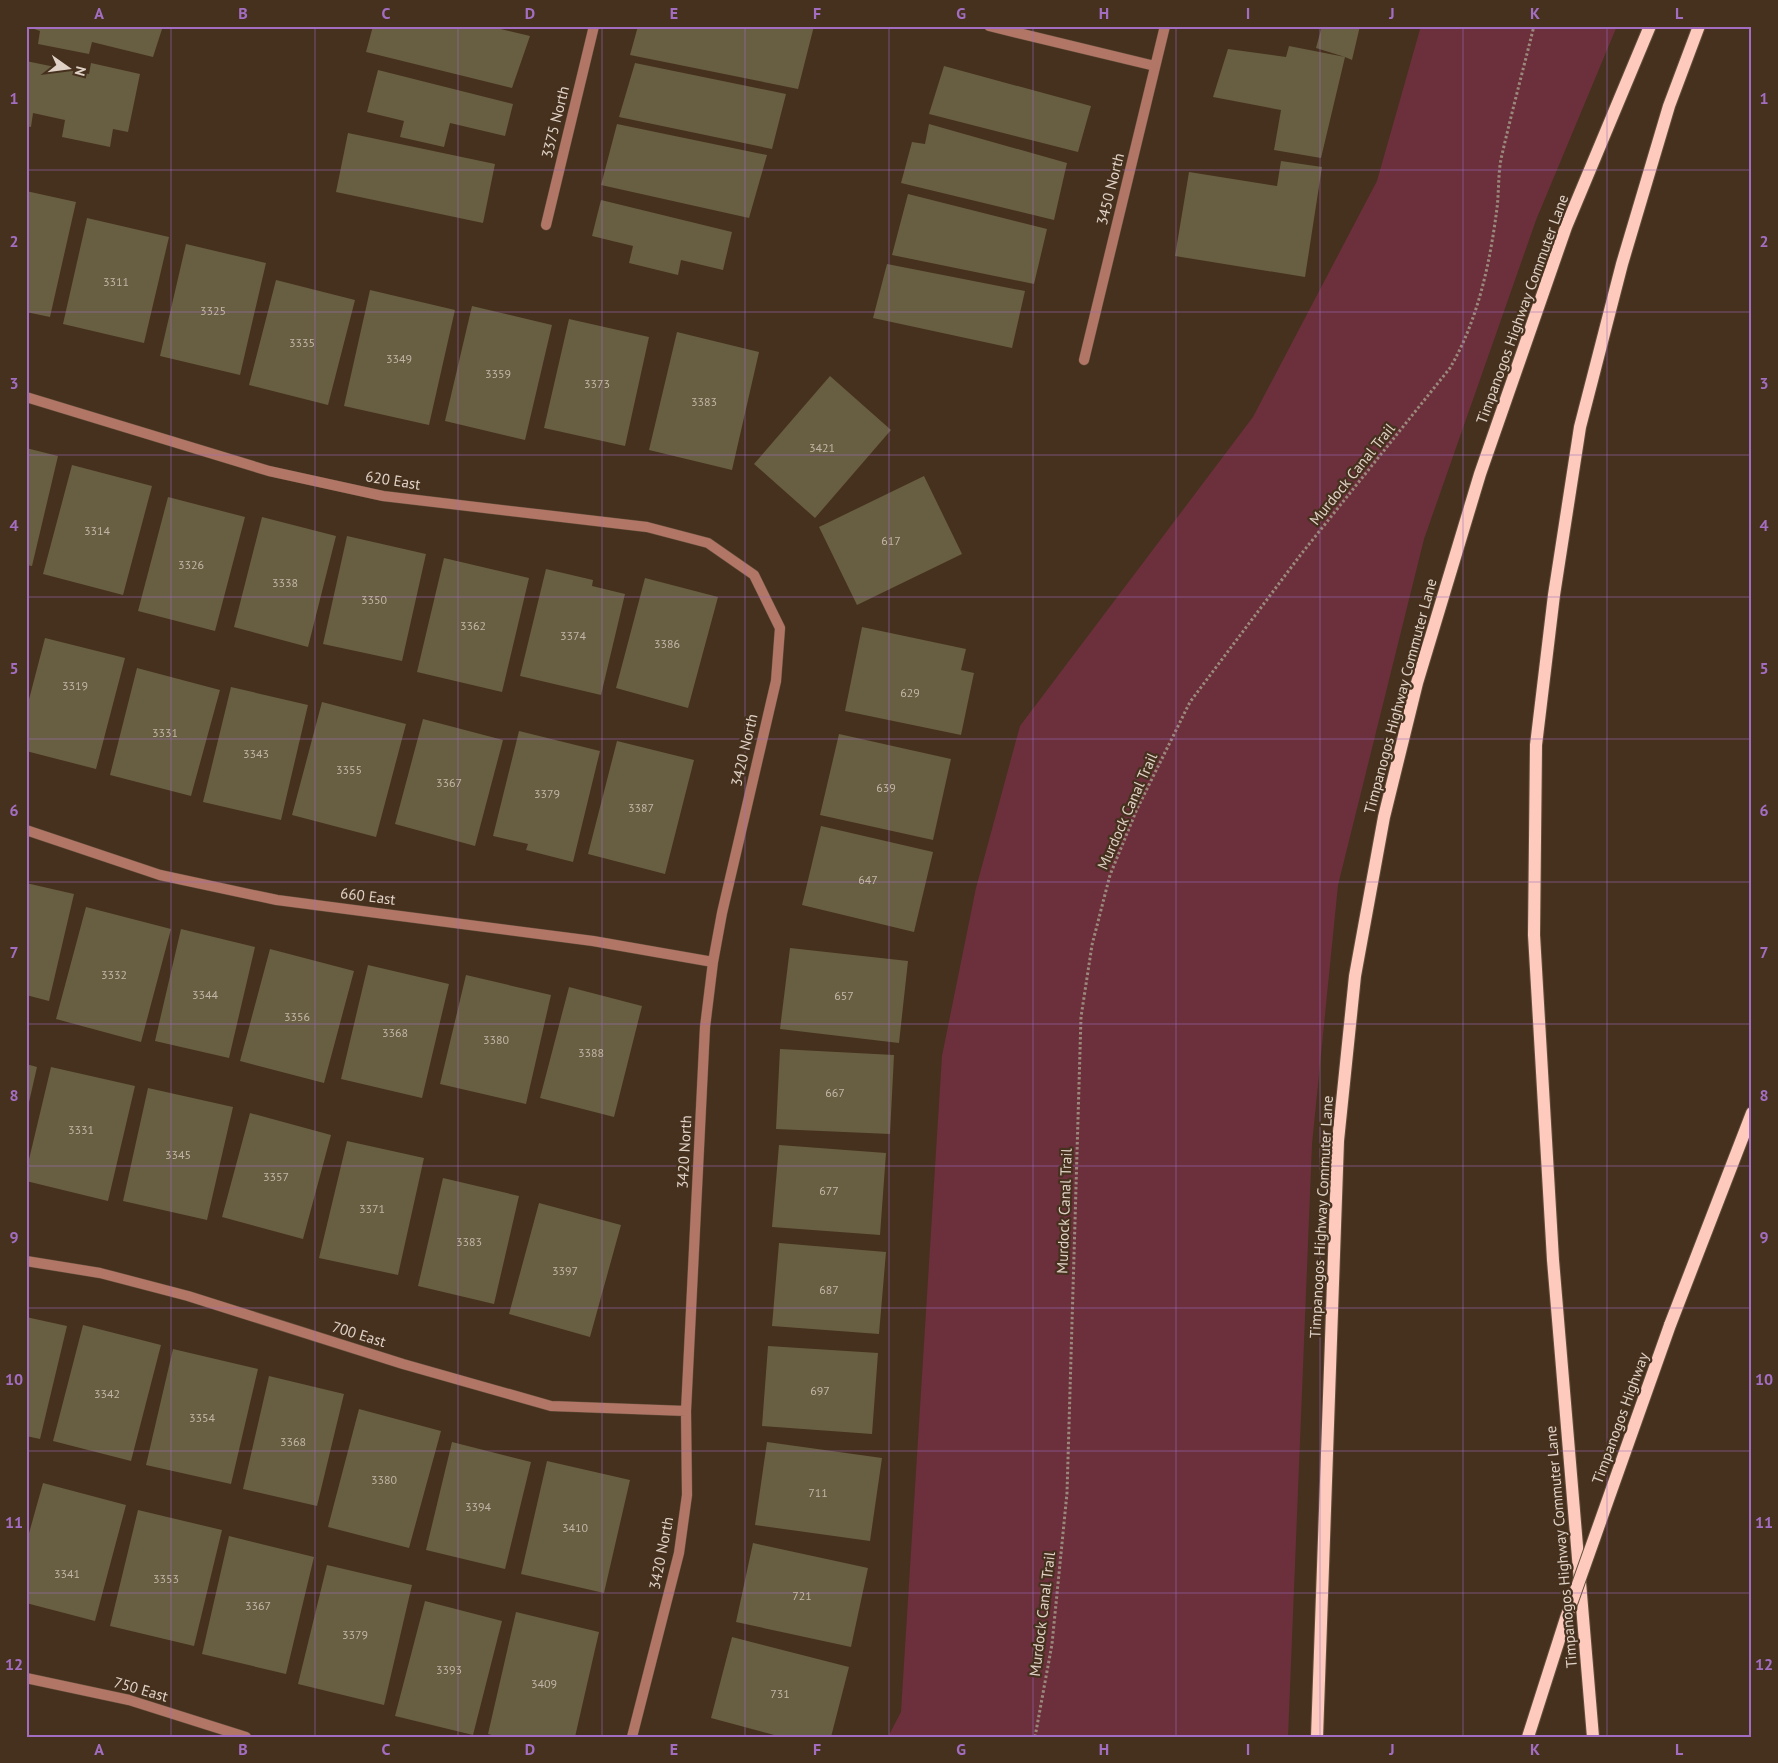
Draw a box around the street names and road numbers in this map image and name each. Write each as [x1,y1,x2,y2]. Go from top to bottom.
street label: 3375 North [537,84,573,160]
street label: 3450 North [1092,151,1128,227]
street label: Timpanogos Highway Commuter Lane [1472,192,1572,426]
street label: Murdock Canal Trail [1305,419,1399,529]
street label: 620 East [364,466,422,494]
street label: Timpanogos Highway Commuter Lane [1359,576,1441,816]
street label: 3420 North [726,712,762,788]
street label: Murdock Canal Trail [1093,749,1161,872]
street label: 660 East [339,883,397,909]
street label: Timpanogos Highway Commuter Lane [1305,1095,1337,1339]
street label: 3420 North [673,1115,695,1189]
street label: Murdock Canal Trail [1052,1147,1076,1274]
street label: 700 East [330,1317,388,1351]
street label: Timpanogos Highway [1587,1350,1653,1486]
street label: Timpanogos Highway Commuter Lane [1541,1425,1581,1669]
street label: 3420 North [645,1515,677,1591]
street label: Murdock Canal Trail [1025,1550,1059,1678]
street label: 750 East [112,1672,170,1706]

